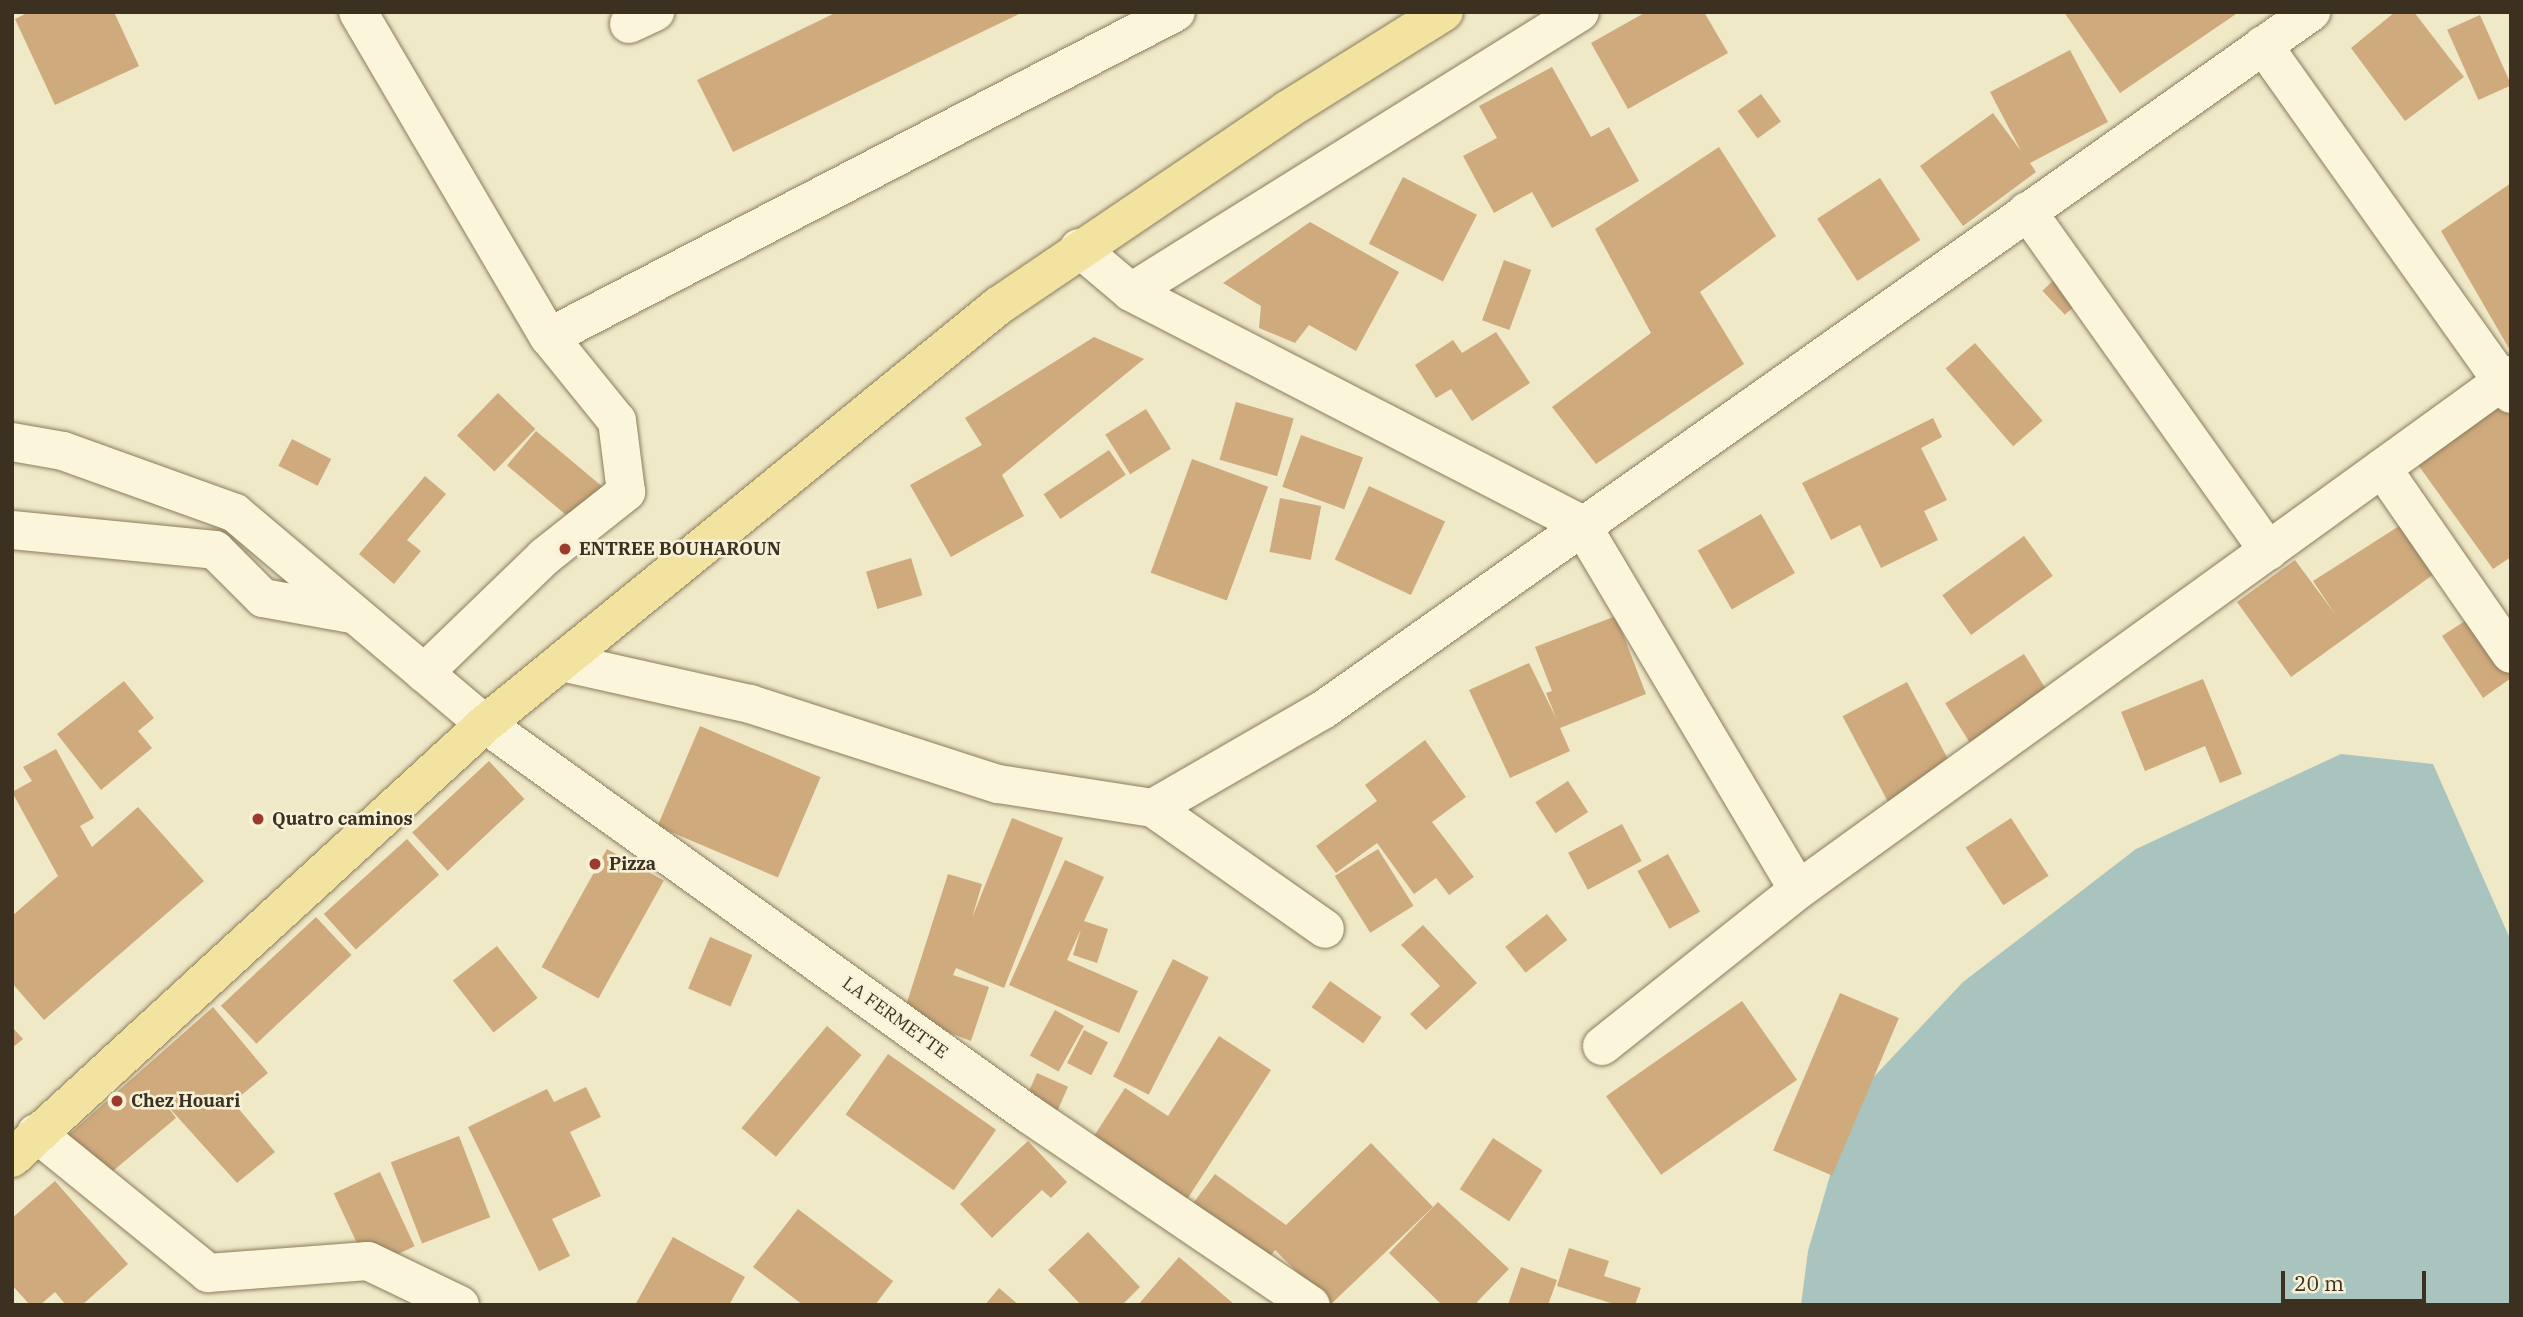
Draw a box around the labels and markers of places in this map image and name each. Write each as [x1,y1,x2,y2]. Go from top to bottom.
place label: ENTREE BOUHAROUN [579,538,781,560]
marker: ENTREE BOUHAROUN [557,541,573,557]
place label: Quatro caminos [272,808,413,830]
marker: Quatro caminos [250,811,266,827]
place label: Pizza [609,853,656,875]
marker: Pizza [587,856,603,872]
place label: Chez Houari [131,1090,240,1112]
marker: Chez Houari [109,1093,125,1109]

